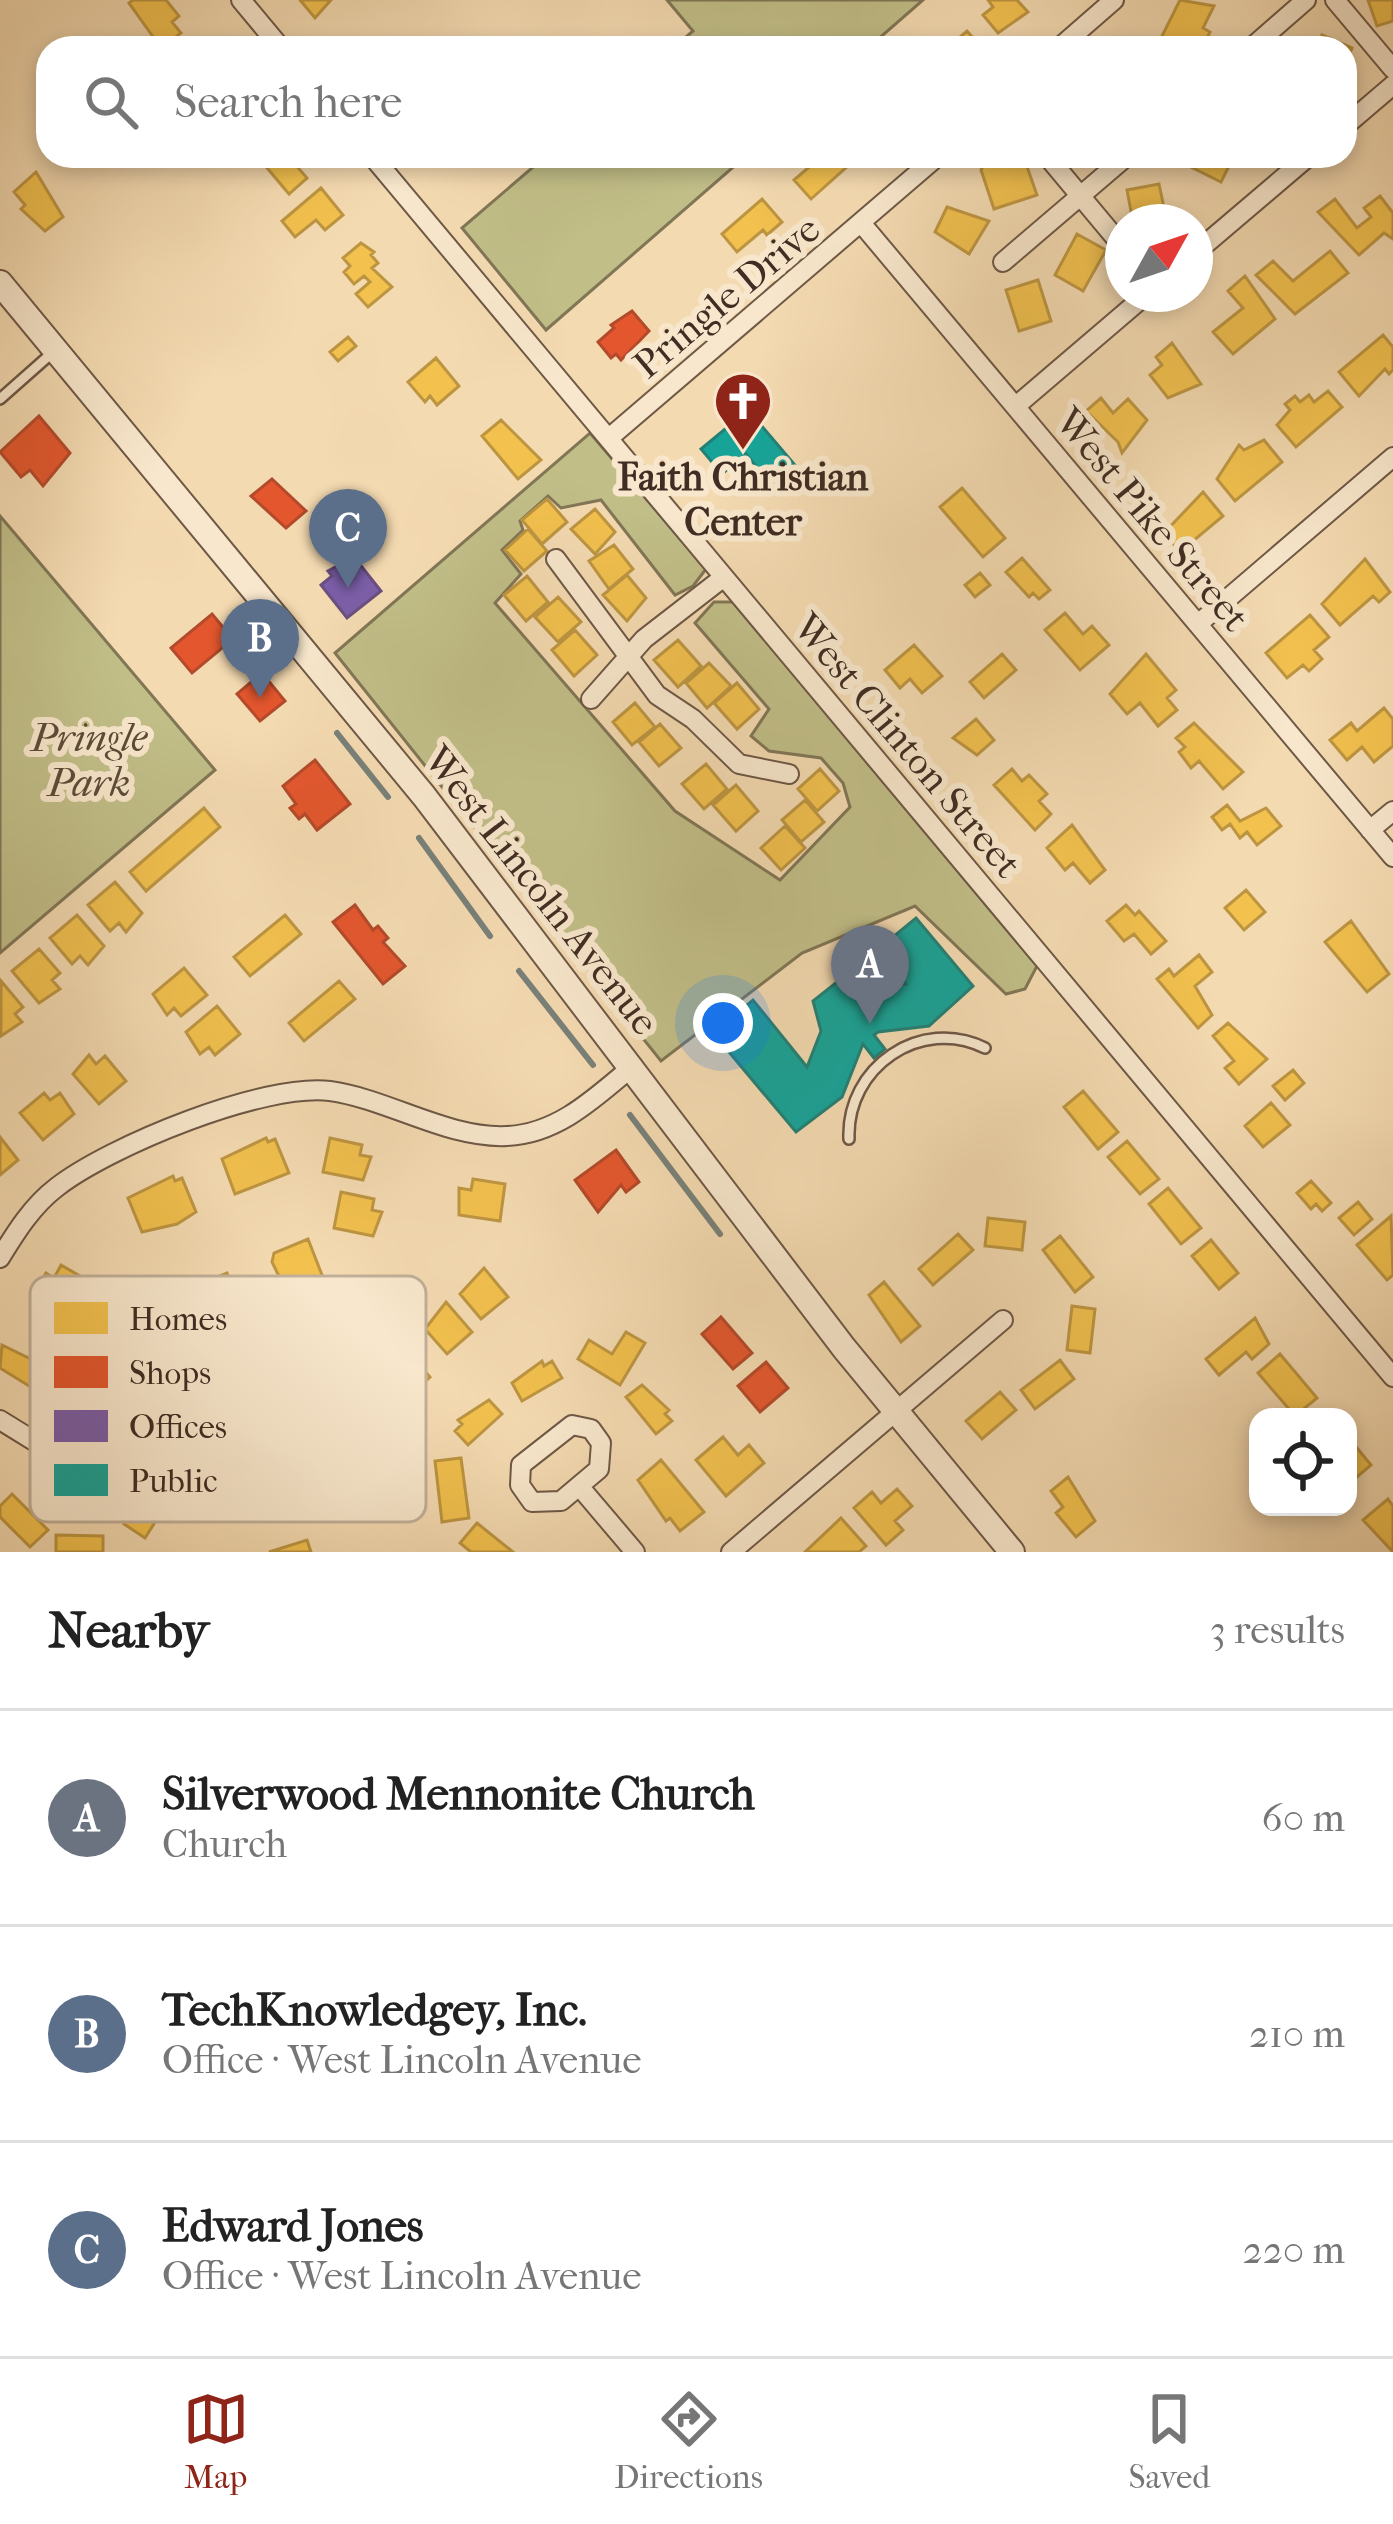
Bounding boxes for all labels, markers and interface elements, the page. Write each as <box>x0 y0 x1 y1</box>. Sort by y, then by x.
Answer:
search box <box>36 36 1357 168</box>
icon: search <box>78 69 144 135</box>
text: Search here <box>174 76 402 129</box>
north arrow <box>1105 204 1213 312</box>
street label: Pringle Drive <box>624 206 829 388</box>
church icon: Faith Christian Center <box>712 370 774 452</box>
street label: West Pike Street <box>1045 398 1259 641</box>
place label: Faith Christian Center <box>618 454 869 545</box>
pin: C <box>309 489 387 588</box>
pin: B <box>221 599 299 698</box>
street label: West Clinton Street <box>783 604 1031 887</box>
park label: Pringle Park <box>29 715 148 806</box>
street label: West Lincoln Avenue <box>414 736 668 1044</box>
pin: A <box>831 925 909 1024</box>
your location <box>693 993 753 1053</box>
legend <box>30 1276 426 1522</box>
text: Homes <box>129 1300 227 1339</box>
text: Shops <box>129 1354 211 1393</box>
text: Offices <box>129 1408 227 1447</box>
map controls <box>1249 1408 1357 1516</box>
button: locate <box>1249 1408 1357 1516</box>
text: Public <box>129 1462 218 1501</box>
text: Nearby <box>48 1600 209 1660</box>
text: 3 results <box>1210 1607 1345 1653</box>
text: Silverwood Mennonite Church <box>162 1768 755 1821</box>
text: A <box>74 1795 100 1841</box>
text: 60 m <box>1262 1795 1345 1841</box>
text: Church <box>162 1821 287 1867</box>
text: TechKnowledgey, Inc. <box>162 1984 587 2037</box>
text: B <box>74 2011 100 2057</box>
text: 210 m <box>1249 2011 1345 2057</box>
text: Office · West Lincoln Avenue <box>162 2037 641 2083</box>
text: Edward Jones <box>162 2200 423 2253</box>
text: C <box>74 2227 100 2273</box>
text: 220 m <box>1243 2227 1345 2273</box>
text: Office · West Lincoln Avenue <box>162 2253 641 2299</box>
tab: Map <box>183 2386 249 2497</box>
tab: Directions <box>614 2386 763 2497</box>
tab: Saved <box>1128 2386 1210 2497</box>

